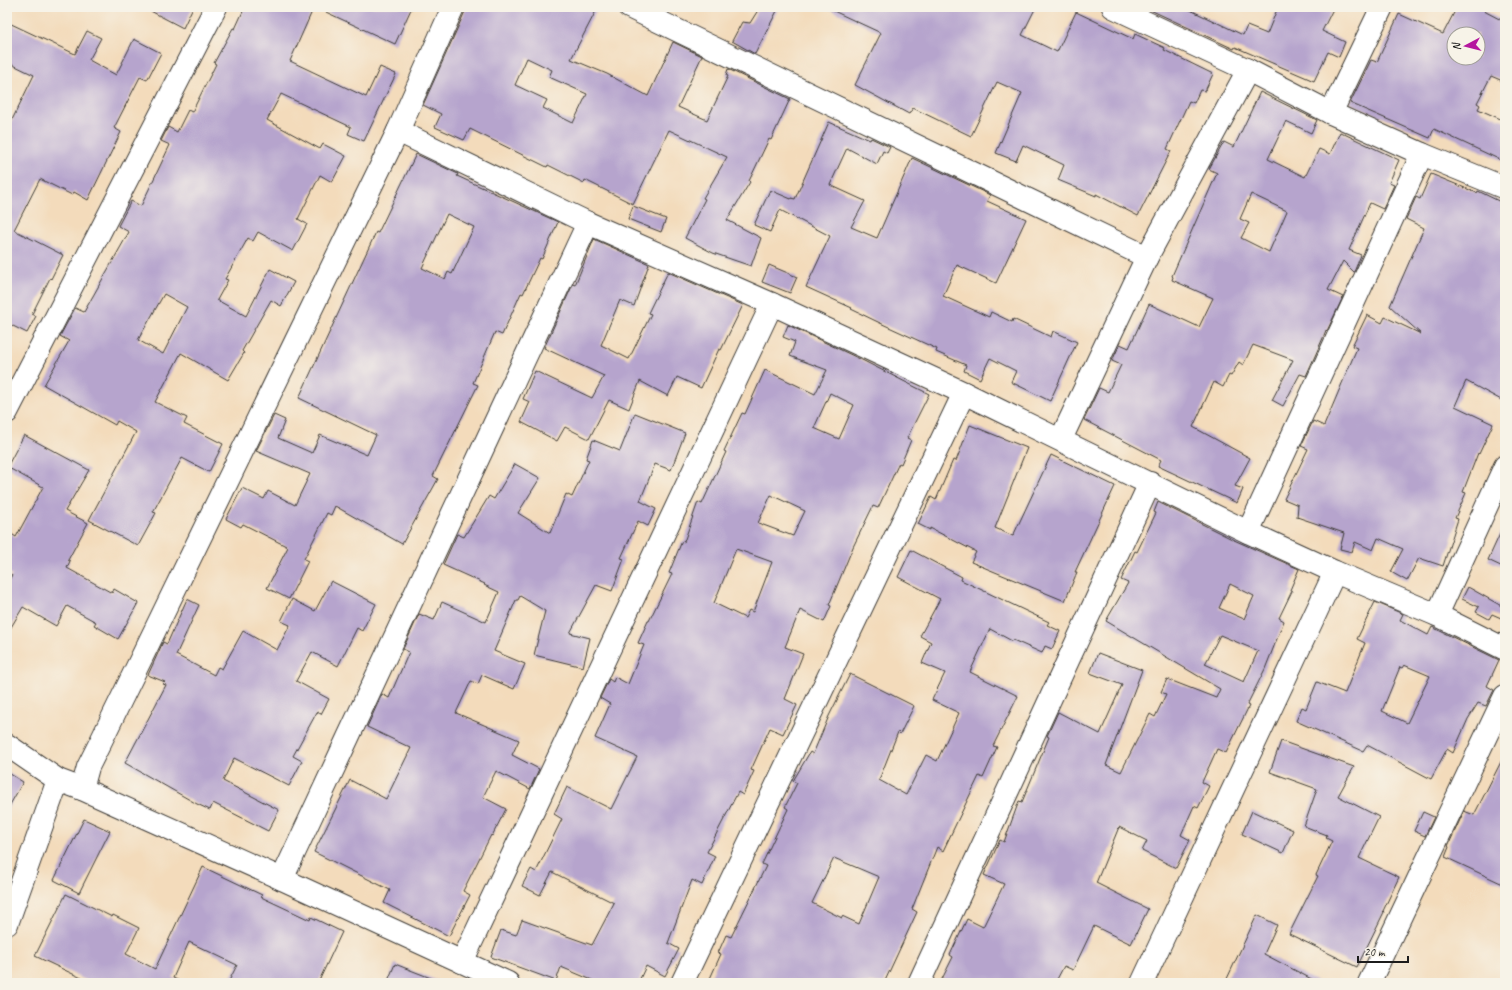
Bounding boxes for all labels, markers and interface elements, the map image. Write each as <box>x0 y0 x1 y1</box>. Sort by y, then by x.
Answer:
north arrow <box>1446 26 1486 66</box>
text: N <box>1448 41 1463 51</box>
scale bar <box>1358 938 1408 964</box>
text: 20 m <box>1364 944 1386 960</box>

